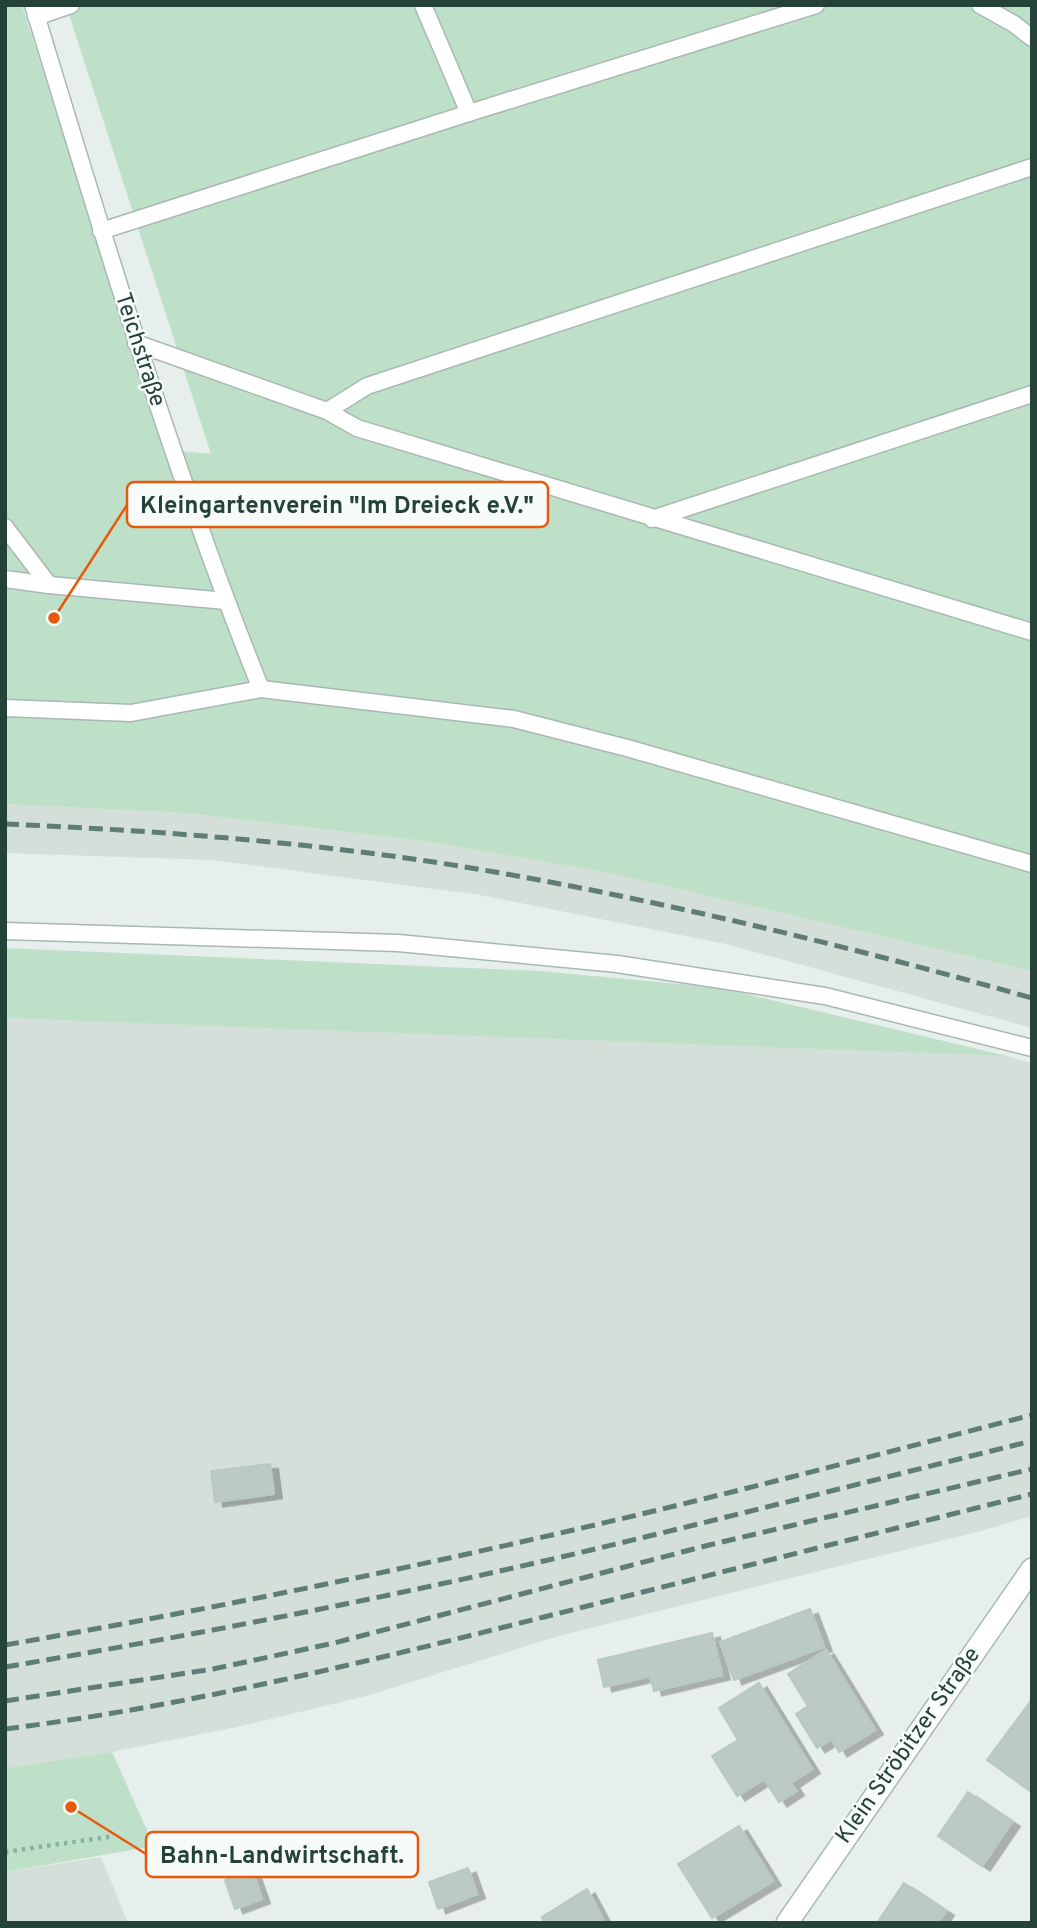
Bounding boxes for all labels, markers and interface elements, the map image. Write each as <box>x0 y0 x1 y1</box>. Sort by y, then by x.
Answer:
street label: Teichstraße <box>107 289 171 411</box>
callout: Kleingartenverein "Im Dreieck e.V." <box>127 482 548 527</box>
text: Kleingartenverein "Im Dreieck e.V." <box>140 492 534 522</box>
street label: Klein Ströbitzer Straße <box>830 1642 988 1850</box>
callout: Bahn-Landwirtschaft. <box>146 1832 418 1877</box>
text: Bahn-Landwirtschaft. <box>160 1842 404 1872</box>

